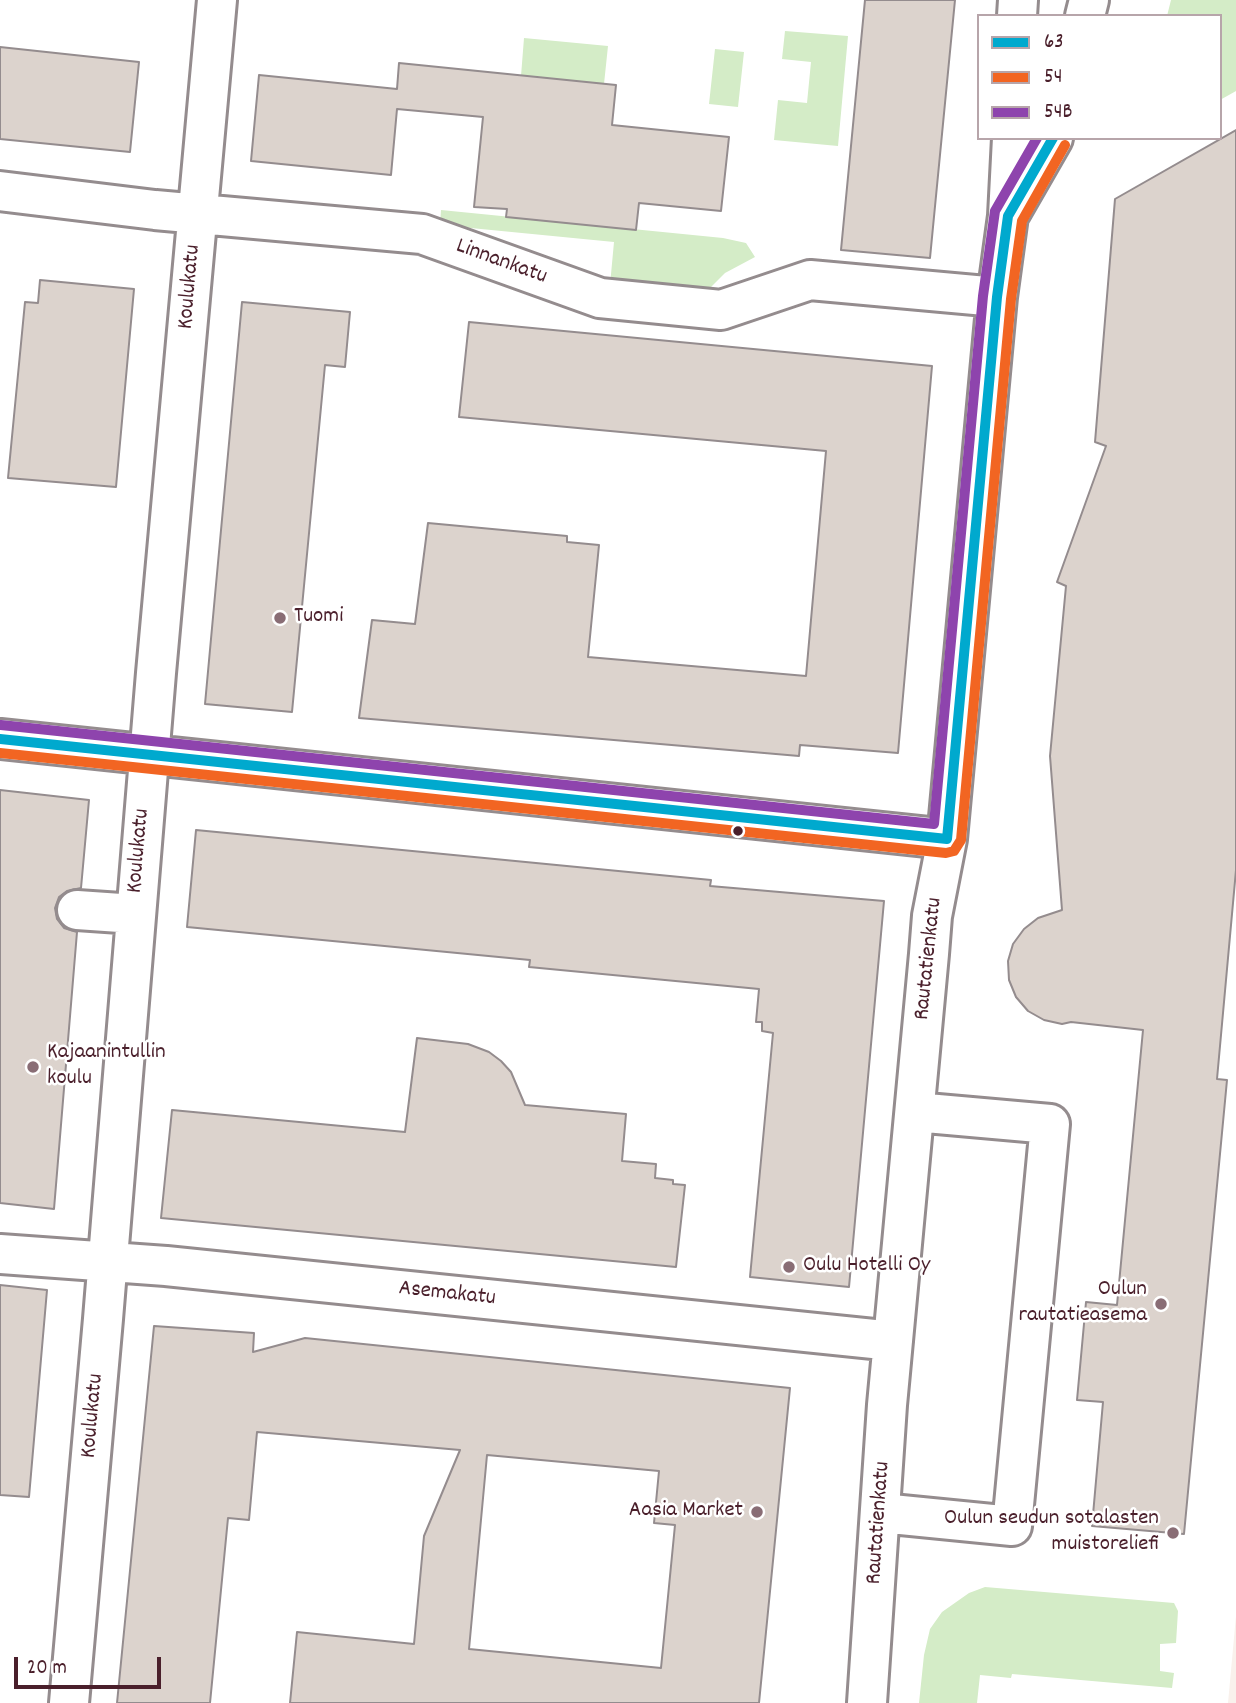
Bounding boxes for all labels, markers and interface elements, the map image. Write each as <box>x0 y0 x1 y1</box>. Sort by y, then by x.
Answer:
legend <box>977 14 1222 140</box>
text: 63 <box>1044 28 1064 58</box>
text: 54 <box>1044 63 1062 93</box>
text: 54B <box>1044 98 1072 128</box>
street label: Linnankatu <box>452 234 550 292</box>
street label: Koulukatu <box>174 244 208 330</box>
place label: Tuomi <box>294 604 343 632</box>
marker: Tuomi <box>272 610 288 626</box>
street label: Koulukatu <box>123 808 157 894</box>
unlabelled marker <box>731 824 745 838</box>
street label: Rautatienkatu <box>910 896 950 1022</box>
place label: Kajaanintullin koulu <box>47 1040 166 1094</box>
marker: Kajaanintullin koulu <box>25 1059 41 1075</box>
place label: Oulu Hotelli Oy <box>803 1253 930 1281</box>
marker: Oulu Hotelli Oy <box>781 1259 797 1275</box>
street label: Asemakatu <box>397 1276 497 1314</box>
place label: Oulun rautatieasema <box>1018 1277 1147 1331</box>
marker: Oulun rautatieasema <box>1153 1296 1169 1312</box>
street label: Koulukatu <box>77 1373 111 1459</box>
street label: Rautatienkatu <box>862 1461 898 1585</box>
place label: Aasia Market <box>629 1498 743 1526</box>
marker: Aasia Market <box>749 1504 765 1520</box>
place label: Oulun seudun sotalasten muistoreliefi <box>944 1506 1159 1560</box>
marker: Oulun seudun sotalasten muistoreliefi <box>1165 1525 1181 1541</box>
scale bar <box>18 1644 164 1688</box>
text: 20 m <box>27 1654 67 1684</box>

